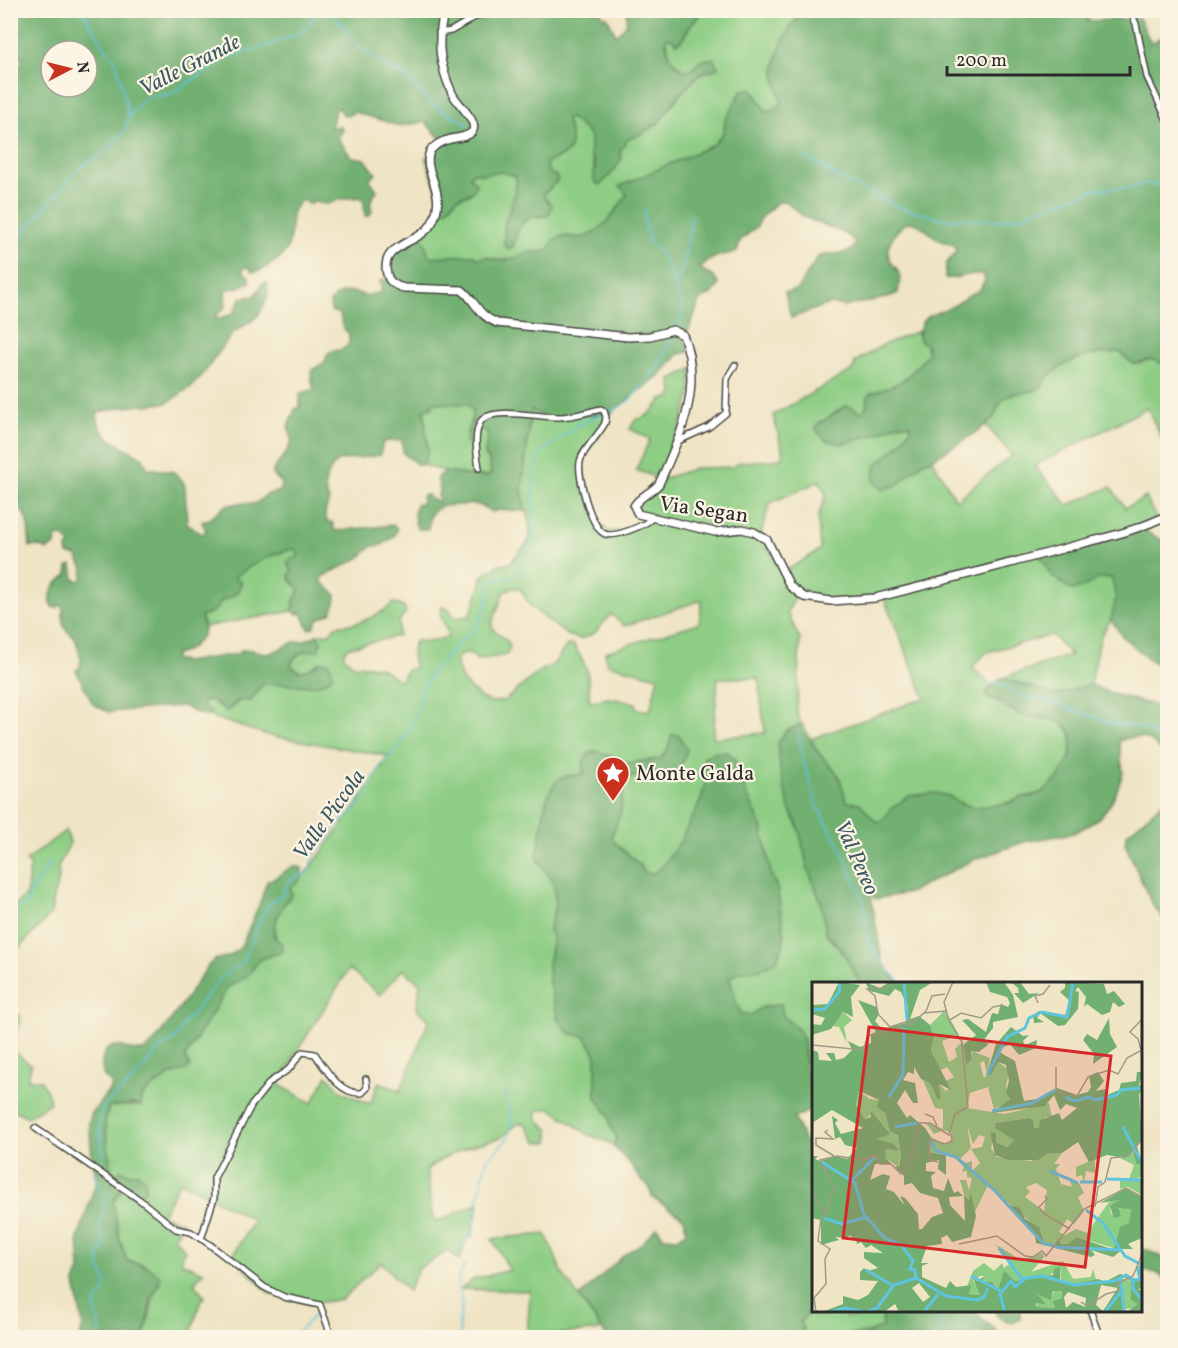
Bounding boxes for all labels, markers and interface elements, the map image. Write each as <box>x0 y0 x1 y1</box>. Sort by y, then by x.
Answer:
water label: Valle Grande <box>134 28 246 105</box>
north arrow <box>39 39 99 99</box>
scale bar <box>947 39 1130 77</box>
text: 200 m <box>956 49 1007 74</box>
text: N <box>70 60 94 75</box>
street label: Via Segan <box>657 490 750 531</box>
place icon: Monte Galda <box>595 755 631 802</box>
place label: Monte Galda <box>636 760 755 789</box>
water label: Valle Piccola <box>286 763 374 867</box>
water label: Val Pereo <box>826 816 886 900</box>
inset map <box>812 982 1142 1312</box>

